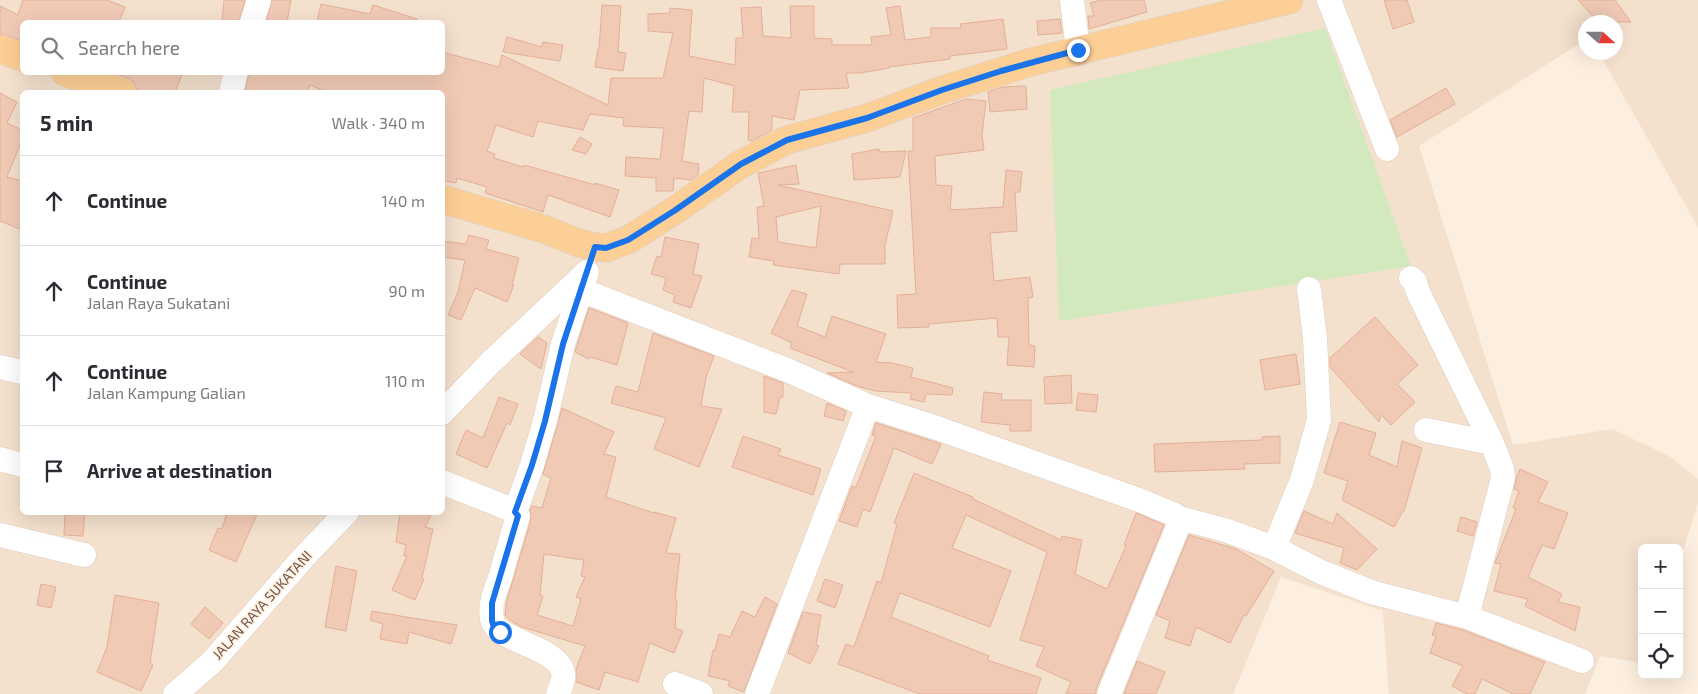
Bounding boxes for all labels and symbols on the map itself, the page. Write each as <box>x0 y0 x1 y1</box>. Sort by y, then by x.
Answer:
north arrow <box>1578 15 1623 60</box>
route end <box>1067 39 1090 62</box>
street label: JALAN RAYA SUKATANI <box>208 547 315 663</box>
route start <box>489 621 512 644</box>

